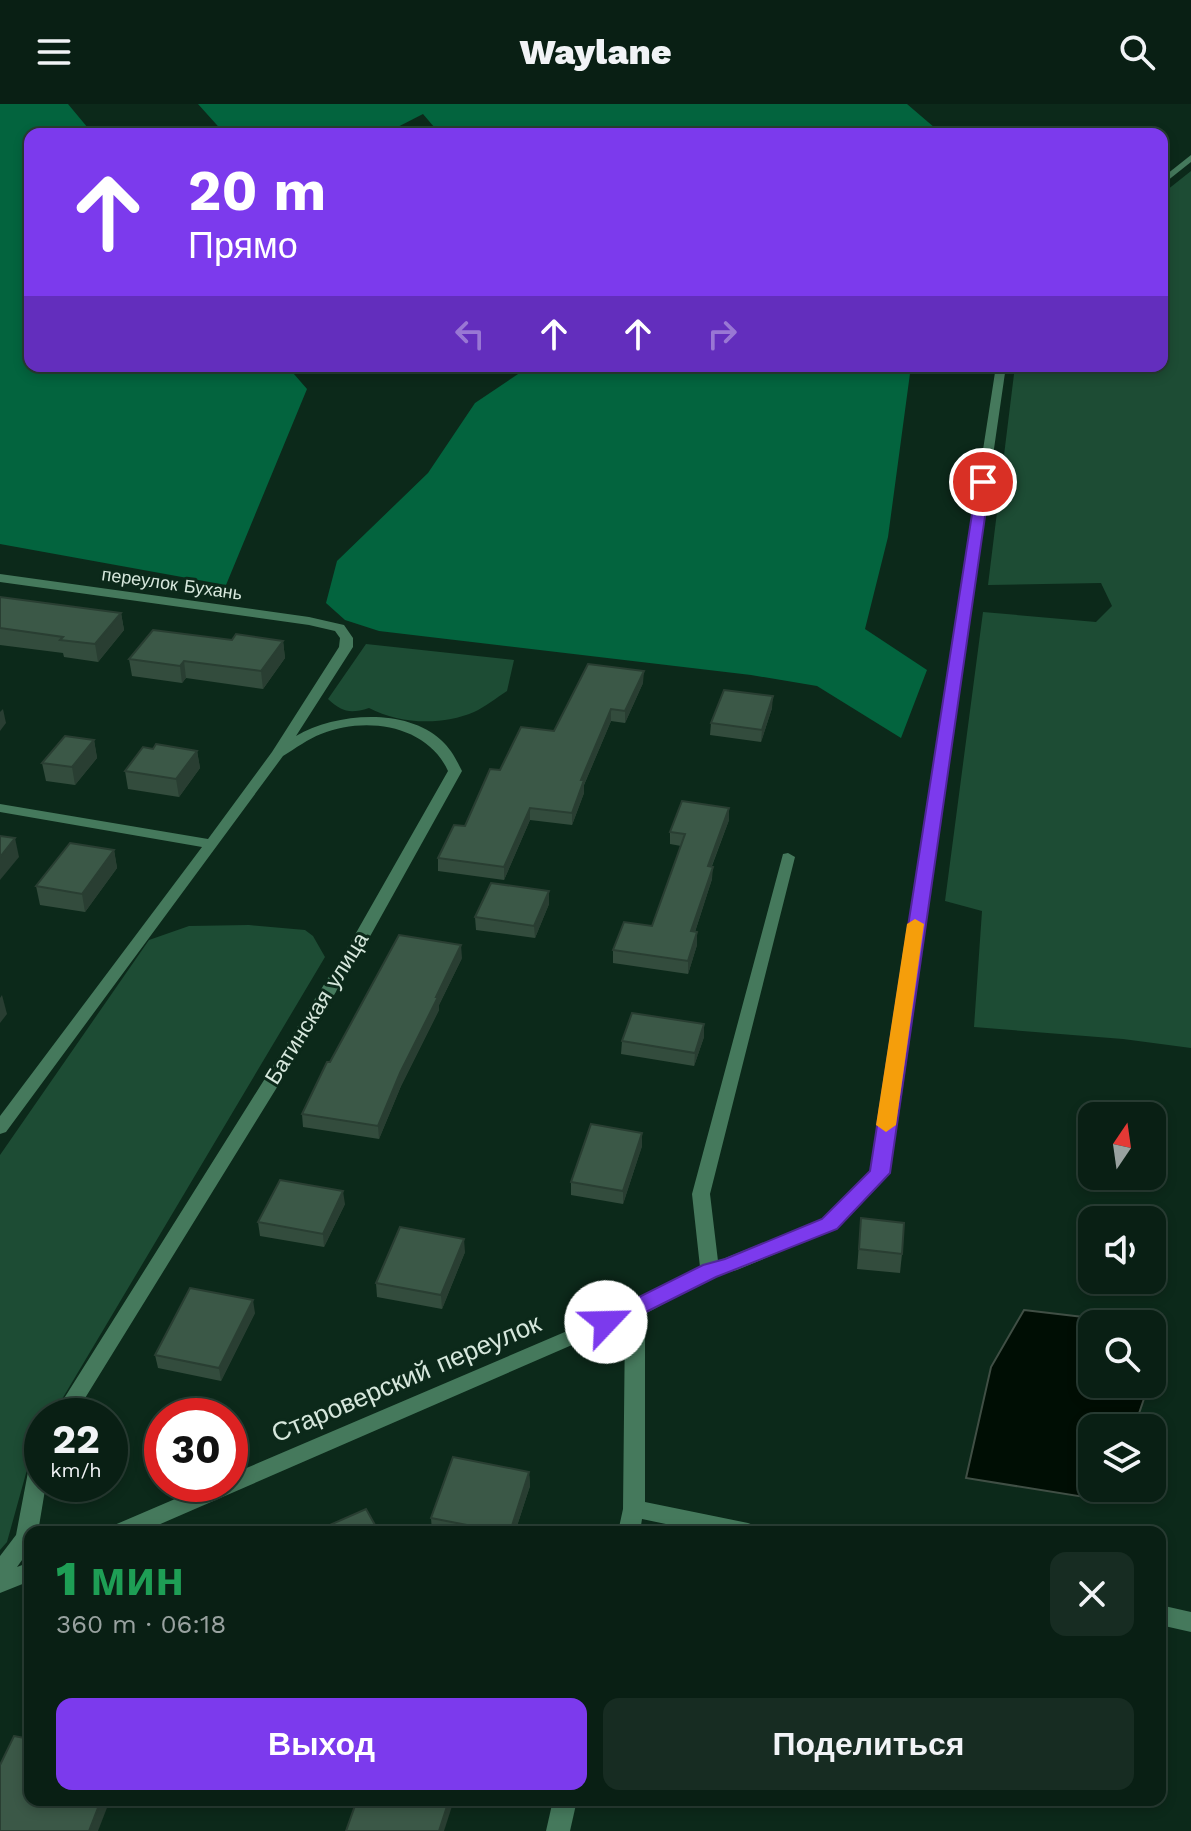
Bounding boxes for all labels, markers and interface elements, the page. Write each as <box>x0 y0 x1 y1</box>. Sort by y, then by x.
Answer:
icon: menu <box>32 30 76 74</box>
icon: search <box>1115 30 1159 74</box>
text: Waylane <box>519 31 672 73</box>
text: 20 m <box>188 158 326 224</box>
icon: ahead <box>56 160 160 264</box>
text: Прямо <box>188 225 298 267</box>
icon: left <box>448 312 492 356</box>
icon: ahead <box>532 312 576 356</box>
icon: ahead <box>616 312 660 356</box>
icon: right <box>700 312 744 356</box>
pin <box>949 448 1017 516</box>
icon: arrive <box>961 460 1005 504</box>
street label: переулок Бухань <box>101 563 244 604</box>
street label: Батинская улица <box>260 927 374 1089</box>
north arrow <box>1078 1102 1166 1190</box>
map controls <box>1078 1102 1166 1502</box>
button: sound <box>1078 1206 1166 1294</box>
position arrow <box>564 1280 648 1364</box>
street label: Староверский переулок <box>267 1307 546 1448</box>
button: search <box>1078 1310 1166 1398</box>
speed limit sign: 30 <box>144 1398 248 1502</box>
button: layers <box>1078 1414 1166 1502</box>
text: 22 <box>52 1416 100 1463</box>
text: km/h <box>50 1458 102 1482</box>
text: 1 мин <box>56 1550 184 1607</box>
button: close <box>1050 1552 1134 1636</box>
text: 360 m · 06:18 <box>56 1609 226 1639</box>
button: Выход <box>56 1698 587 1790</box>
button: Поделиться <box>603 1698 1134 1790</box>

